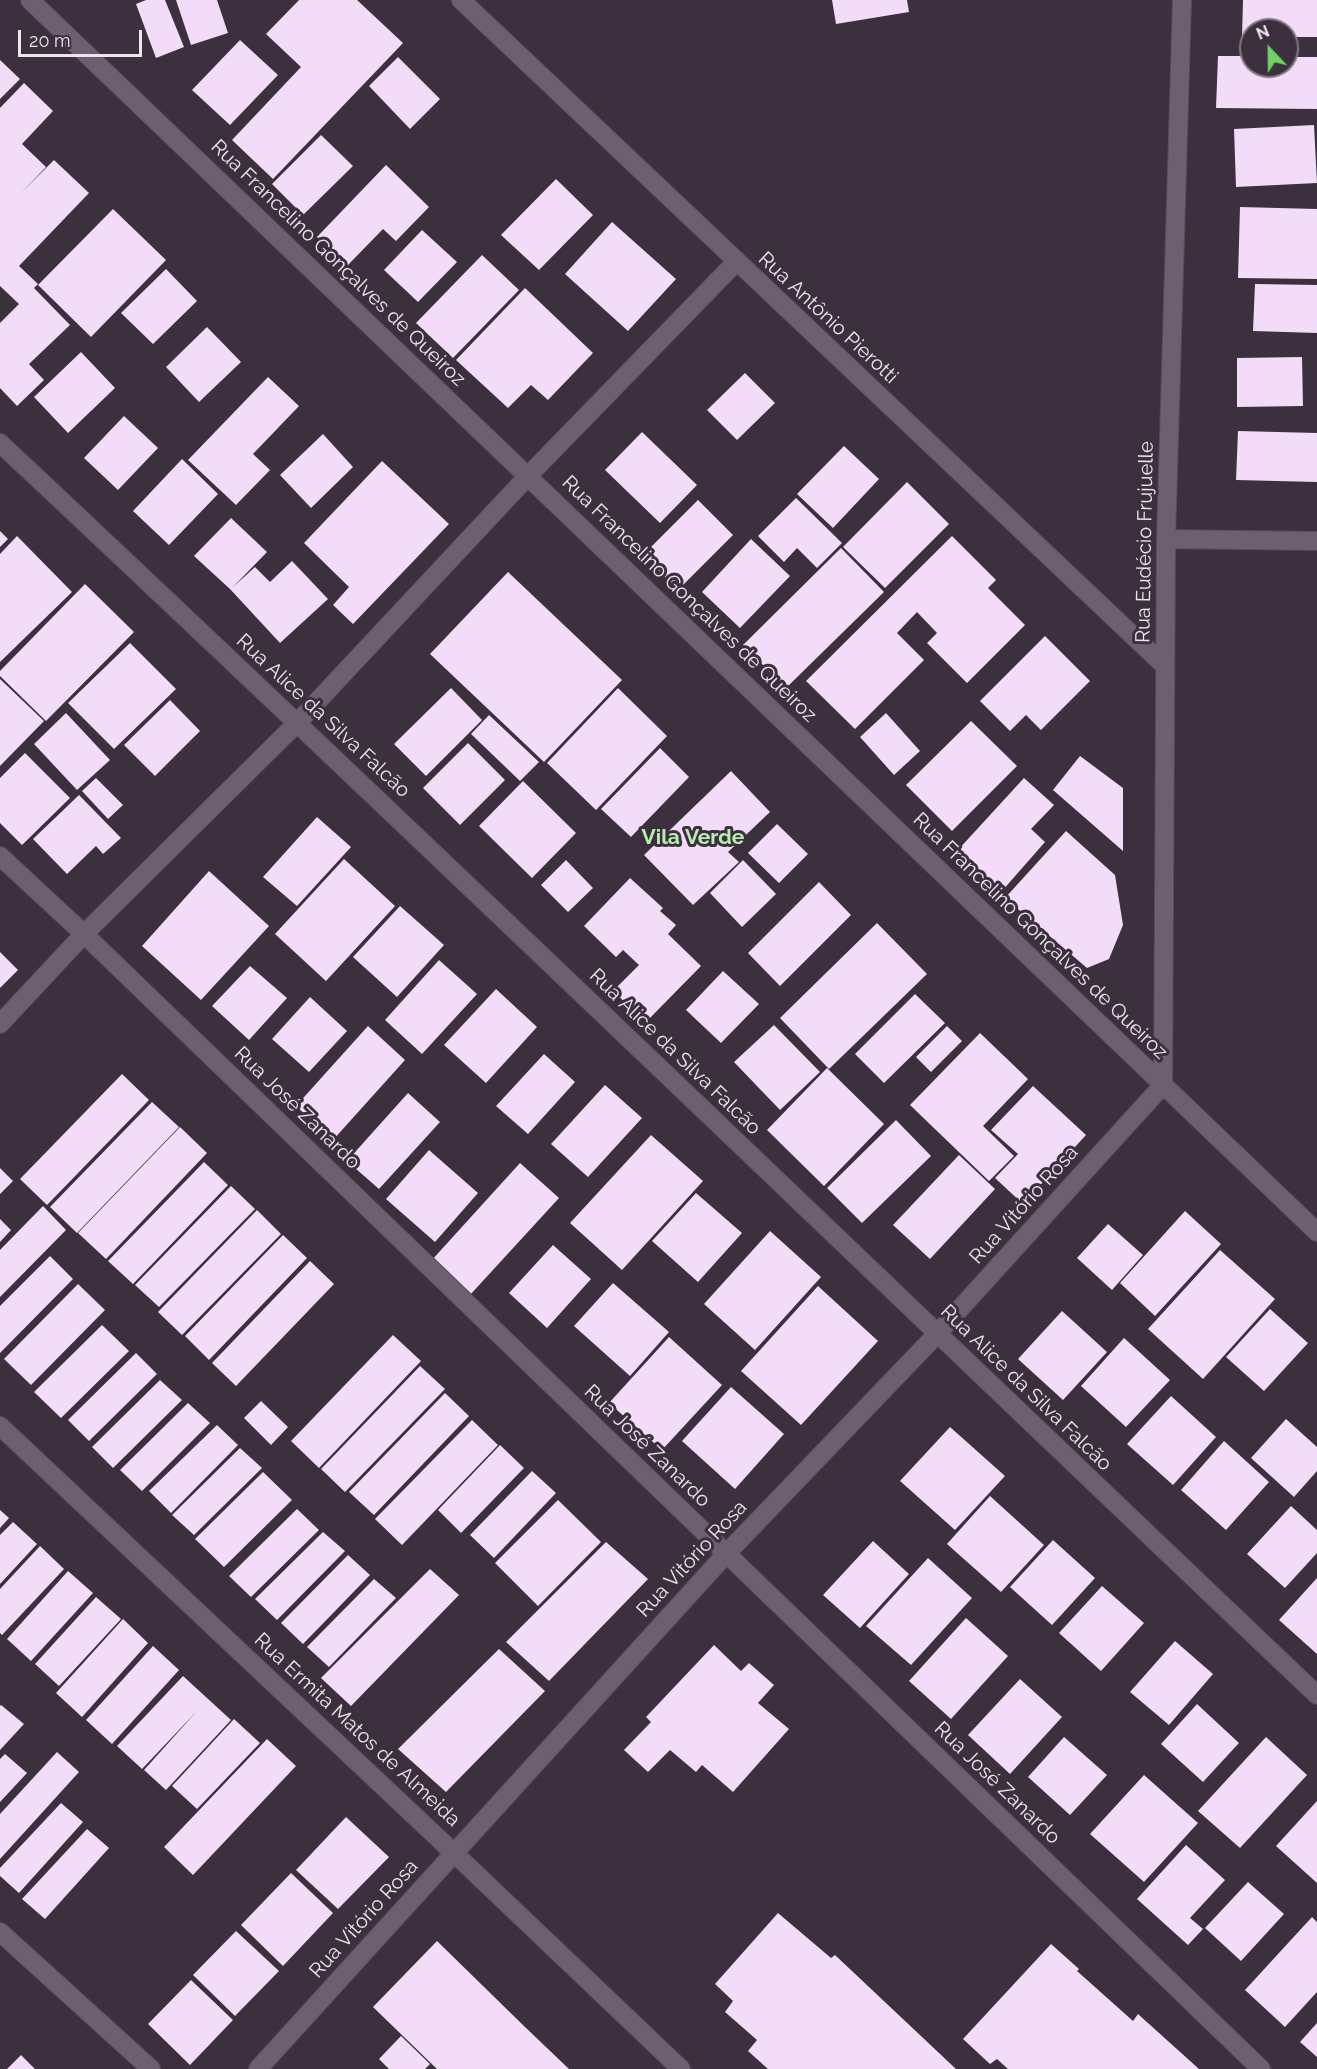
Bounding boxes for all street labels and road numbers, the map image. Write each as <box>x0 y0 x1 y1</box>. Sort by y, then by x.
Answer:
street label: Rua Francelino Gonçalves de Queiroz <box>206 135 470 391</box>
street label: Rua Antônio Pierotti <box>753 247 903 389</box>
street label: Rua Eudécio Frujuelle <box>1131 441 1159 643</box>
street label: Rua Francelino Gonçalves de Queiroz <box>557 471 821 727</box>
street label: Rua Alice da Silva Falcão <box>231 629 415 803</box>
street label: Rua Francelino Gonçalves de Queiroz <box>908 808 1172 1064</box>
street label: Rua Alice da Silva Falcão <box>584 964 766 1140</box>
street label: Rua José Zanardo <box>229 1042 365 1174</box>
street label: Rua Vitório Rosa <box>965 1141 1083 1269</box>
street label: Rua Alice da Silva Falcão <box>935 1300 1117 1476</box>
street label: Rua José Zanardo <box>579 1380 715 1512</box>
street label: Rua Vitório Rosa <box>632 1496 752 1622</box>
street label: Rua Ermita Matos de Almeida <box>249 1628 465 1832</box>
street label: Rua José Zanardo <box>929 1717 1065 1849</box>
street label: Rua Vitório Rosa <box>305 1855 423 1983</box>

